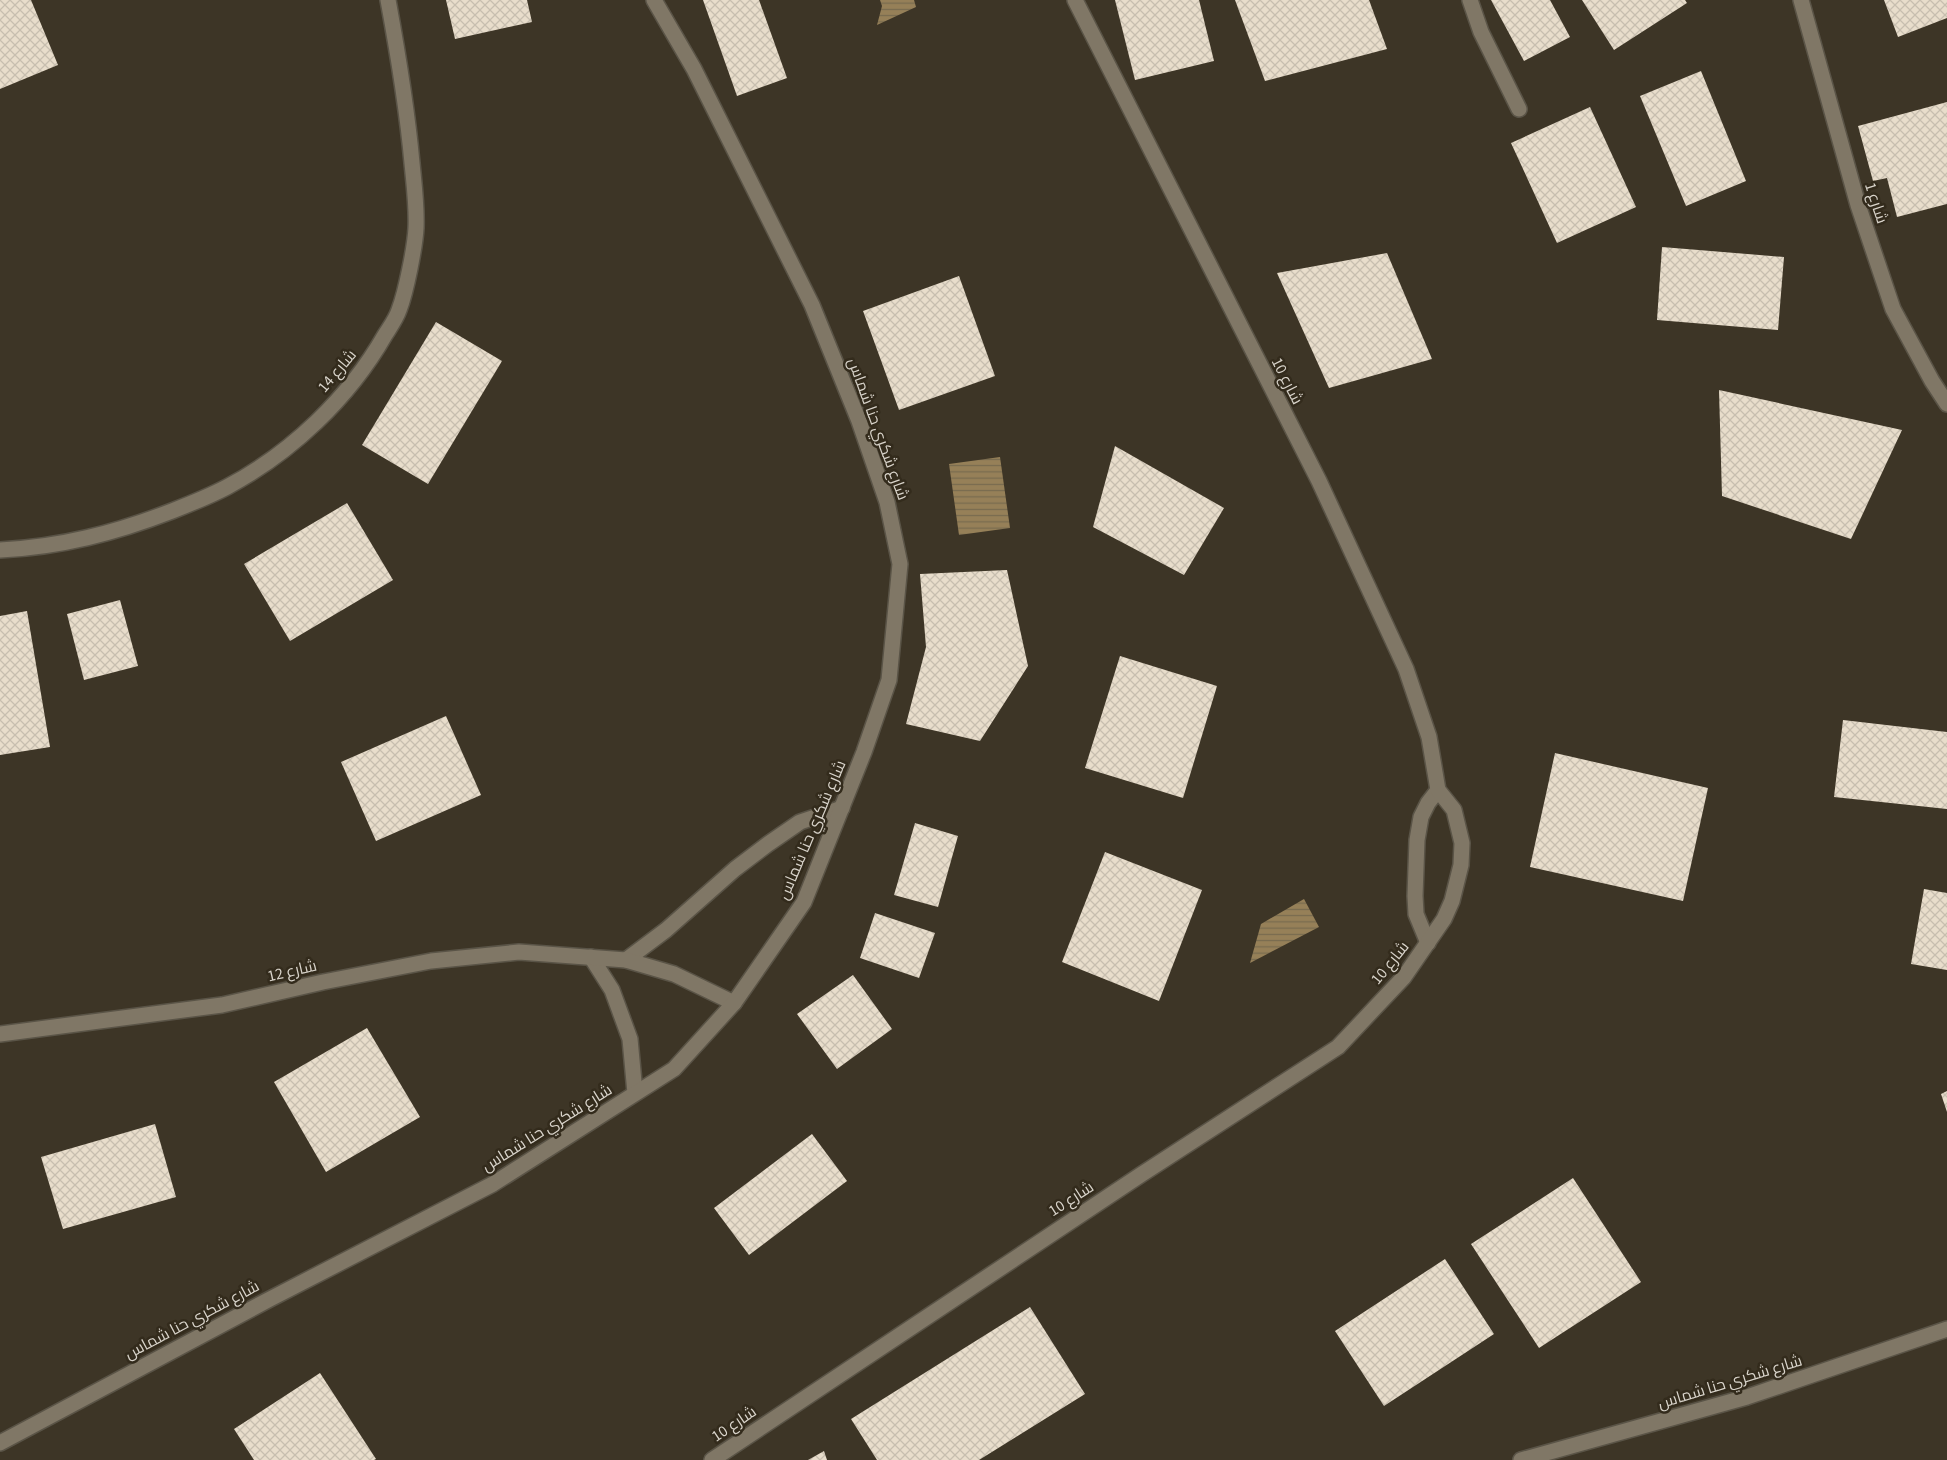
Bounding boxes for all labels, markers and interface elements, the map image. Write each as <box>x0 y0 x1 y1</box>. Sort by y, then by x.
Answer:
street label: شارع 1 <box>1859 180 1893 226</box>
street label: شارع 14 <box>312 345 362 397</box>
street label: شارع 10 <box>1266 354 1308 408</box>
street label: شارع شكري حنا شماس <box>840 355 914 504</box>
street label: شارع شكري حنا شماس <box>773 757 853 904</box>
street label: شارع 10 <box>1366 937 1414 989</box>
street label: شارع 12 <box>265 955 319 987</box>
street label: شارع شكري حنا شماس <box>478 1079 617 1179</box>
street label: شارع 10 <box>1044 1176 1098 1222</box>
street label: شارع شكري حنا شماس <box>121 1275 264 1367</box>
street label: شارع شكري حنا شماس <box>1655 1350 1805 1416</box>
street label: شارع 10 <box>707 1401 761 1447</box>

